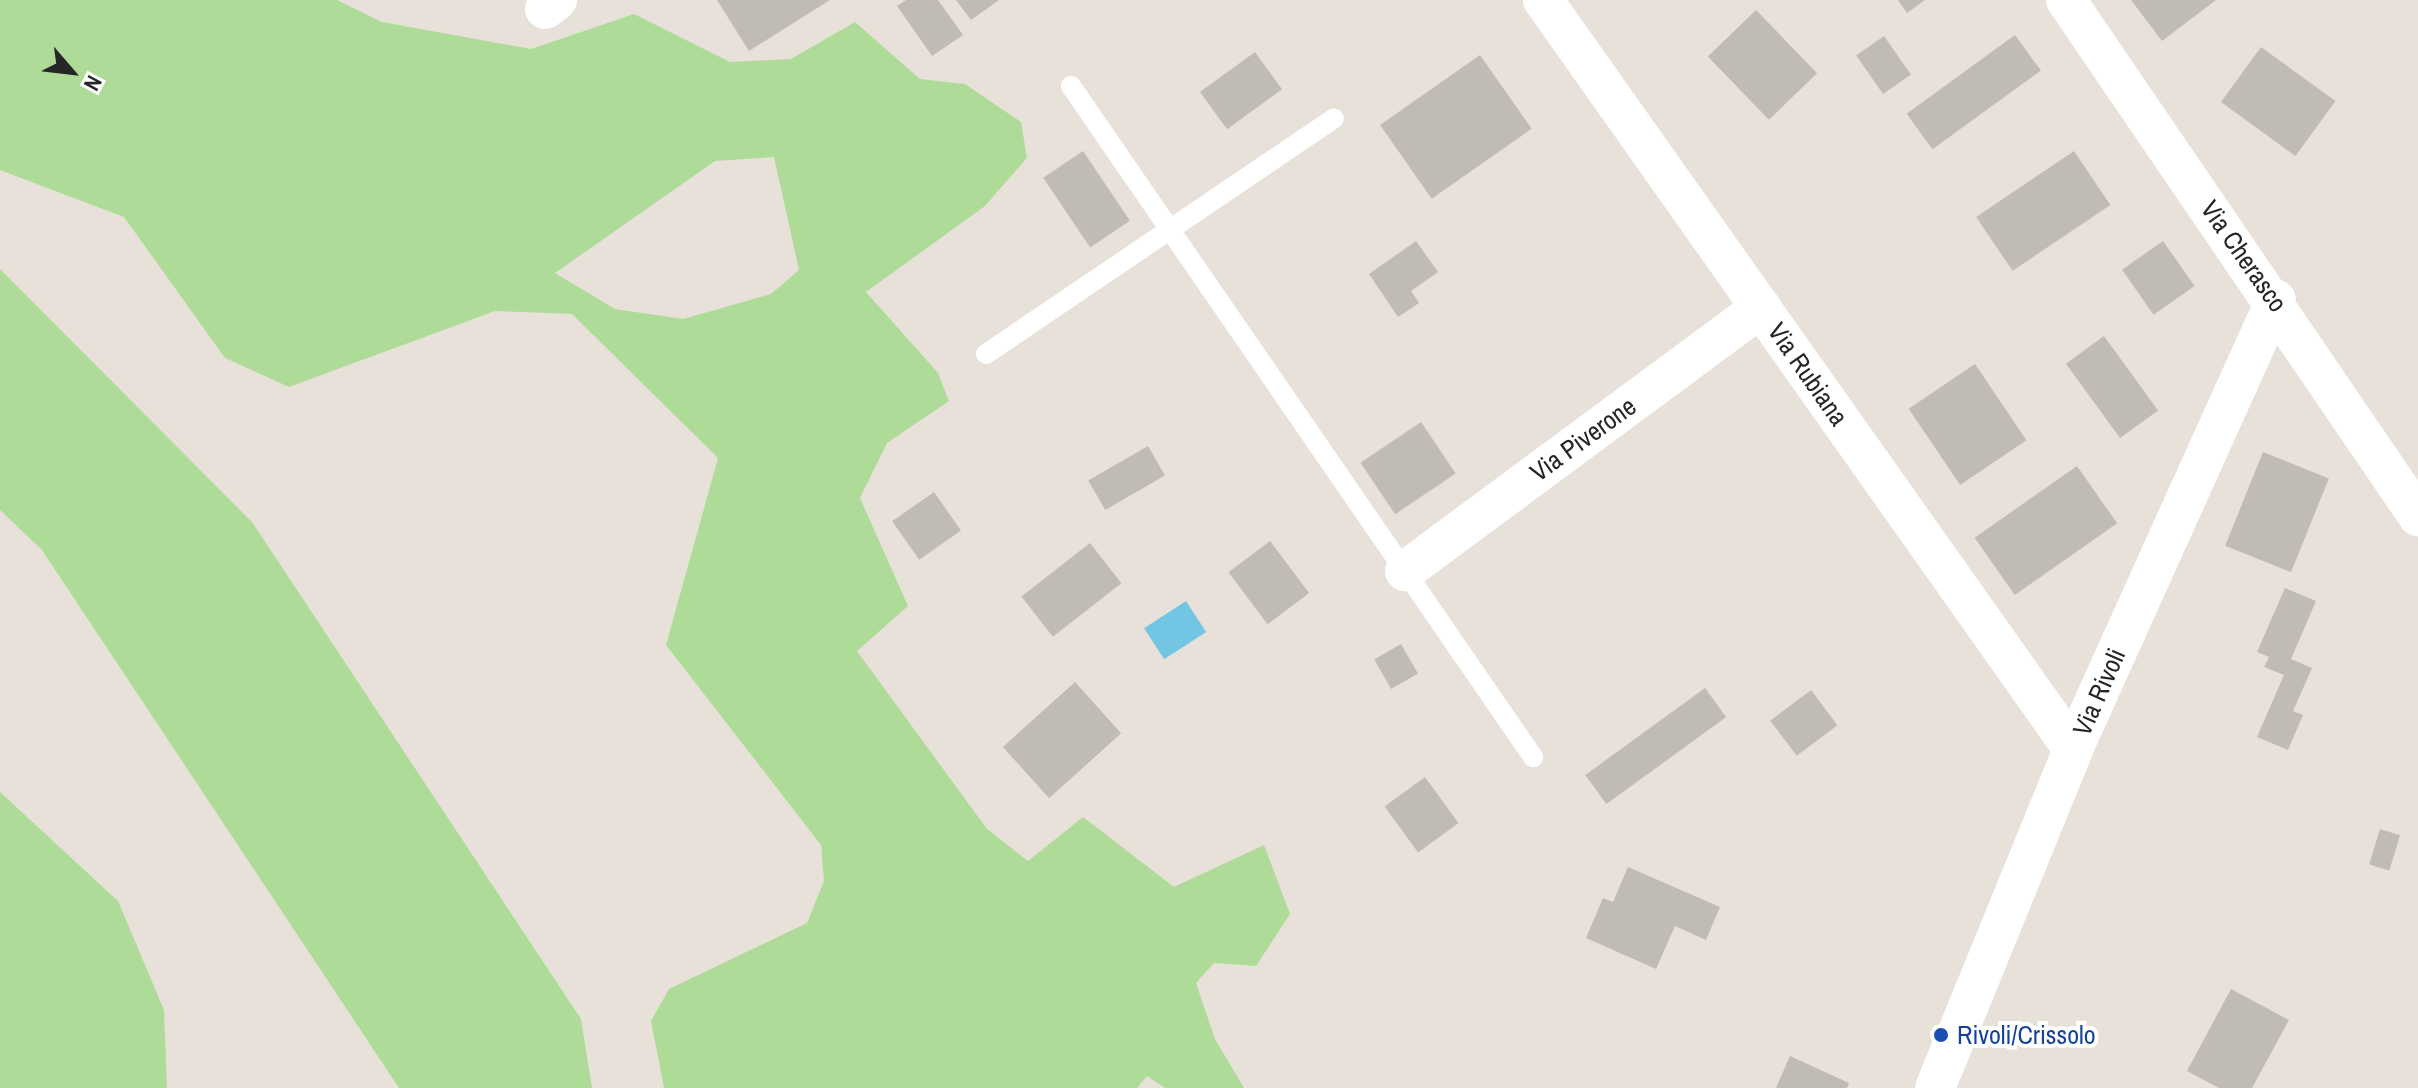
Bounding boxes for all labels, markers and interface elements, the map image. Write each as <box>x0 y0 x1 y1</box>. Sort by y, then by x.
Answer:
north arrow <box>32 32 112 112</box>
text: N <box>77 70 109 96</box>
street label: Via Cherasco <box>2194 194 2294 318</box>
street label: Via Rubiana <box>1761 317 1855 431</box>
street label: Via Piverone <box>1524 390 1642 488</box>
street label: Via Rivoli <box>2066 644 2132 740</box>
place label: Rivoli/Crissolo <box>1957 1019 2096 1051</box>
marker: Rivoli/Crissolo <box>1932 1026 1950 1044</box>

